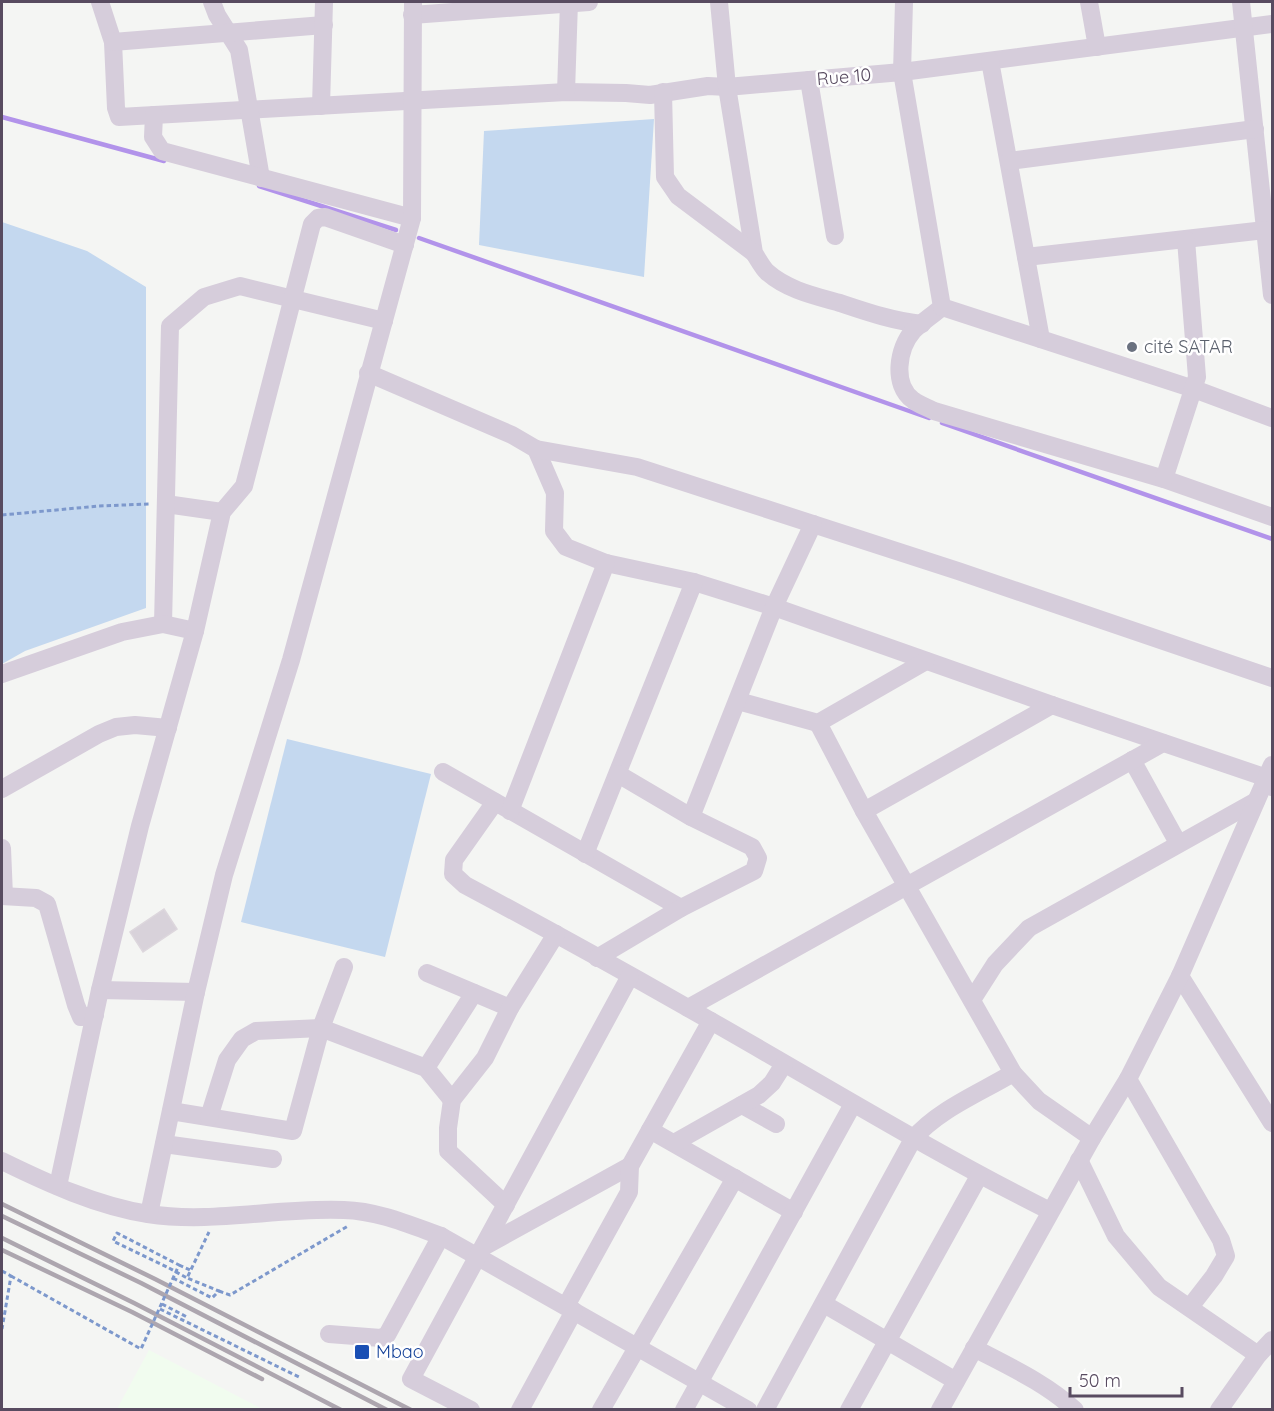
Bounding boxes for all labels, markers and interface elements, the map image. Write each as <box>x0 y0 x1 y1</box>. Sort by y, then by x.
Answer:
street label: Rue 10 <box>816 63 872 90</box>
place label: cité SATAR <box>1144 335 1233 358</box>
marker: cité SATAR <box>1125 340 1139 354</box>
place label: Mbao <box>376 1340 424 1363</box>
marker: Mbao <box>353 1343 371 1361</box>
scale bar <box>1070 1360 1182 1398</box>
text: 50 m <box>1079 1369 1121 1392</box>

